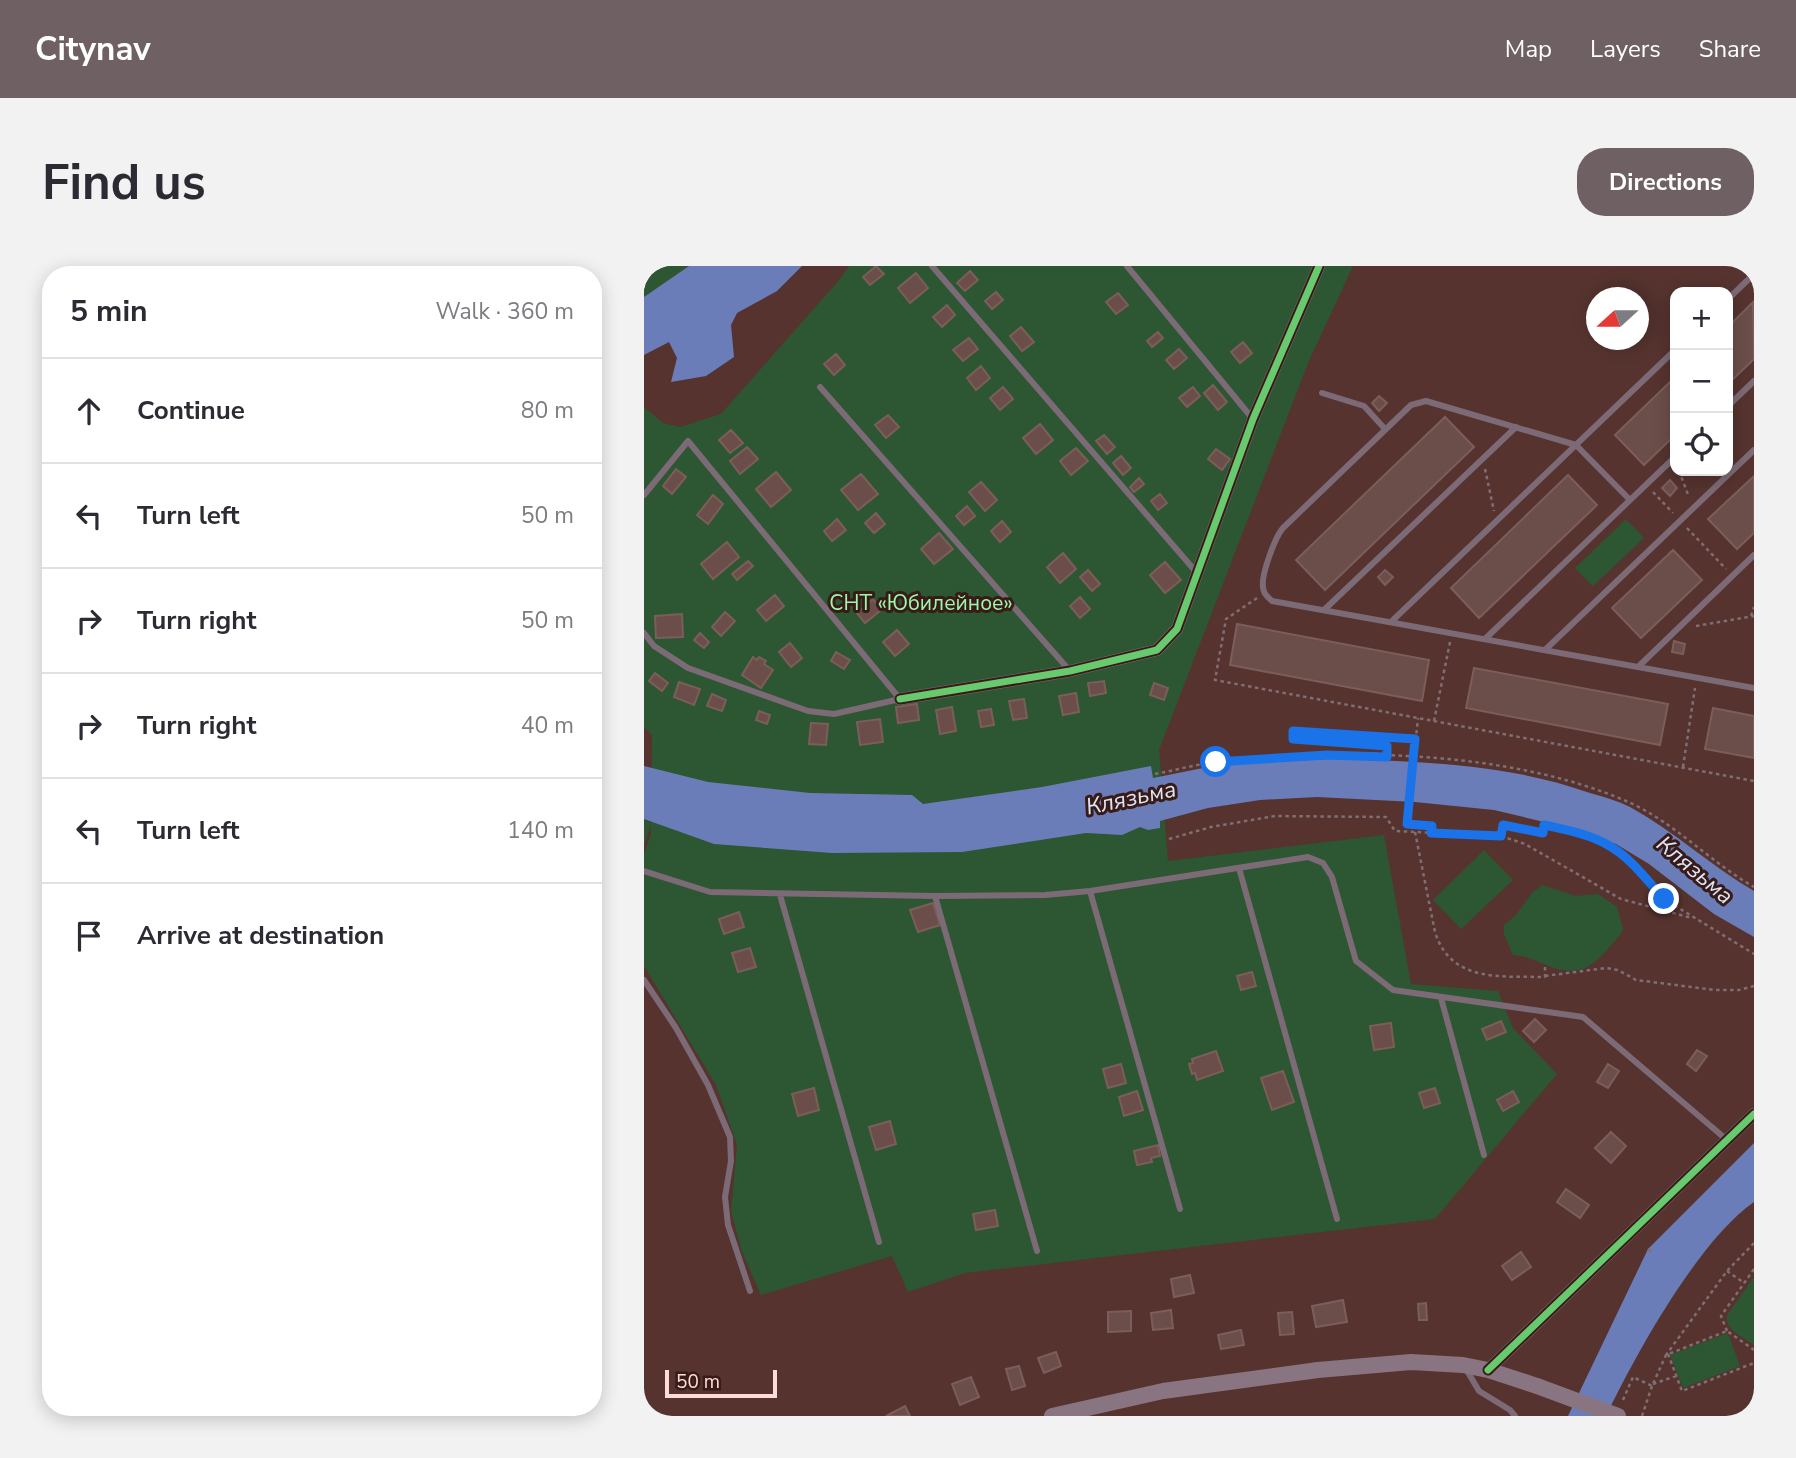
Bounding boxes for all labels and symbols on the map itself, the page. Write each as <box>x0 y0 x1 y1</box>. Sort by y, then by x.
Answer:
north arrow <box>1586 287 1649 350</box>
park label: СНТ «Юбилейное» <box>829 589 1013 617</box>
route start <box>1200 746 1231 777</box>
water label: Клязьма <box>1083 773 1179 823</box>
water label: Клязьма <box>1650 829 1740 911</box>
route end <box>1648 883 1679 914</box>
scale bar <box>665 1367 777 1399</box>

